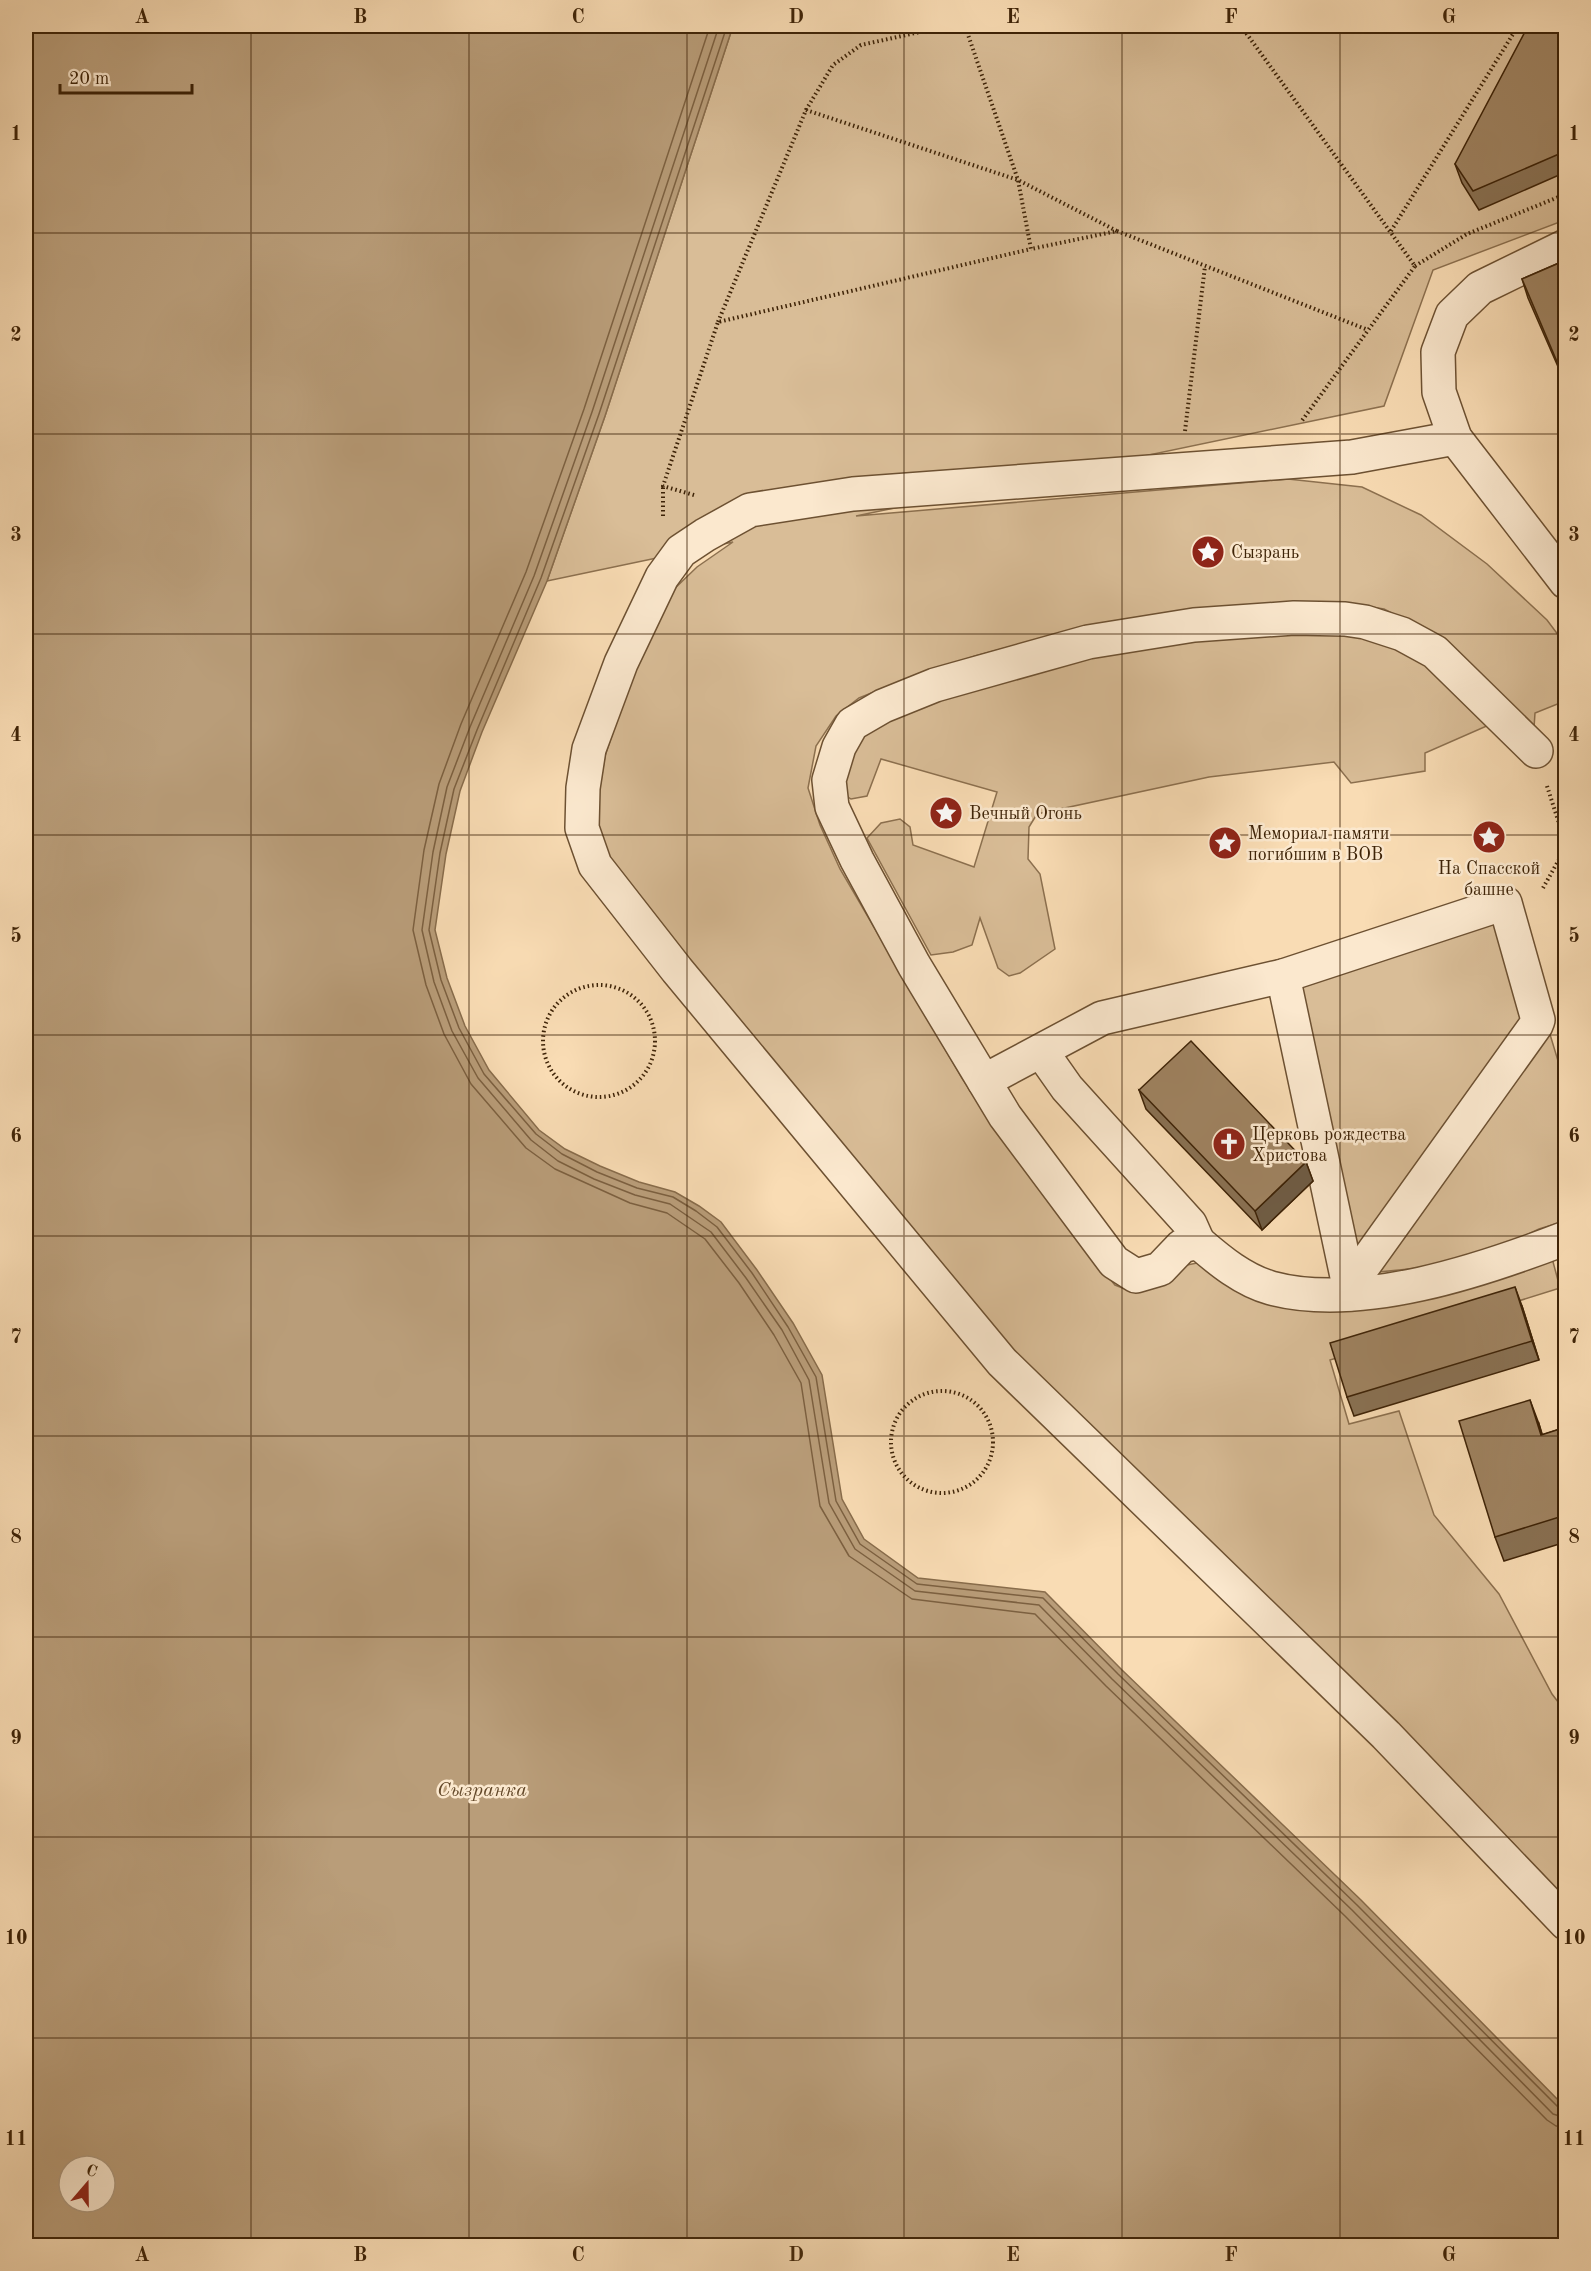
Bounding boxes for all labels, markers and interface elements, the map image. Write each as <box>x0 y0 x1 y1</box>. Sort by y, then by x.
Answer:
text: A <box>134 8 150 28</box>
text: B <box>353 8 367 28</box>
text: C <box>571 8 585 28</box>
text: D <box>788 8 804 28</box>
text: E <box>1006 8 1020 28</box>
text: F <box>1224 8 1238 28</box>
text: G <box>1442 8 1456 28</box>
scale bar <box>60 57 192 95</box>
text: 20 m <box>69 70 109 88</box>
text: 1 <box>10 125 22 145</box>
text: 1 <box>1568 125 1580 145</box>
text: 2 <box>10 326 22 346</box>
text: 2 <box>1568 326 1580 346</box>
text: 3 <box>10 526 22 546</box>
text: 3 <box>1568 526 1580 546</box>
place icon: Сызрань <box>1190 534 1226 570</box>
place label: Сызрань <box>1231 544 1299 562</box>
text: 4 <box>10 726 22 746</box>
text: 4 <box>1568 726 1580 746</box>
place icon: Вечный Огонь <box>928 795 964 831</box>
place label: Вечный Огонь <box>969 805 1082 823</box>
place icon: На Спасской башне <box>1471 819 1507 855</box>
place icon: Мемориал памяти погибшим в ВОВ <box>1207 825 1243 861</box>
place label: Мемориал памяти погибшим в ВОВ <box>1248 825 1389 864</box>
place label: На Спасской башне <box>1438 860 1540 899</box>
text: 5 <box>10 926 22 947</box>
text: 5 <box>1568 926 1580 947</box>
church icon: Церковь рождества Христова <box>1211 1126 1247 1162</box>
place label: Церковь рождества Христова <box>1252 1126 1406 1165</box>
text: 6 <box>10 1127 22 1147</box>
text: 6 <box>1568 1127 1580 1147</box>
text: 7 <box>10 1328 22 1348</box>
text: 7 <box>1568 1328 1580 1348</box>
text: 8 <box>10 1528 22 1548</box>
text: 8 <box>1568 1528 1580 1548</box>
text: 9 <box>10 1729 22 1749</box>
text: 9 <box>1568 1729 1580 1749</box>
water label: Сызранка <box>437 1781 527 1801</box>
text: 10 <box>4 1929 28 1949</box>
text: 10 <box>1562 1929 1586 1949</box>
text: 11 <box>4 2130 28 2150</box>
text: 11 <box>1562 2130 1586 2150</box>
north arrow <box>57 2154 117 2214</box>
text: С <box>84 2162 99 2181</box>
text: A <box>134 2246 150 2266</box>
text: B <box>353 2246 367 2266</box>
text: C <box>571 2246 585 2266</box>
text: D <box>788 2246 804 2266</box>
text: E <box>1006 2246 1020 2266</box>
text: F <box>1224 2246 1238 2266</box>
text: G <box>1442 2246 1456 2266</box>

